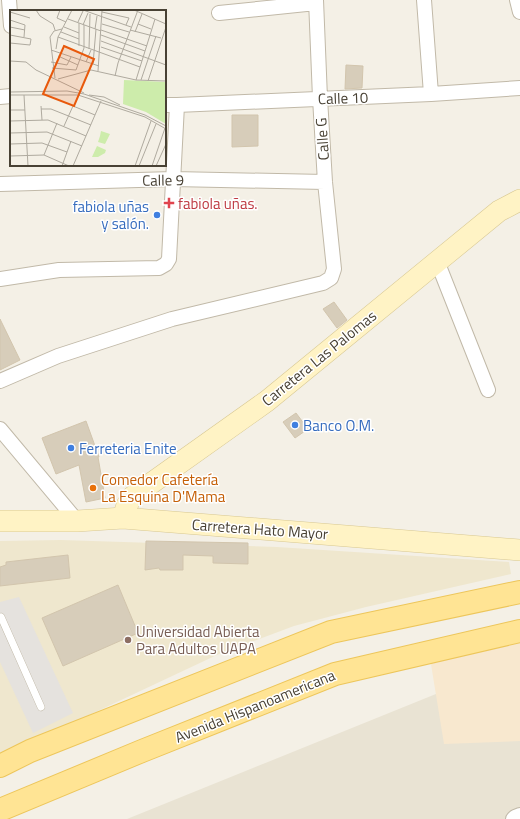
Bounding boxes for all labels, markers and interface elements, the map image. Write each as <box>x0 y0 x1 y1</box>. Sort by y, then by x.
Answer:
inset map <box>10 10 166 166</box>
street label: Calle 10 <box>317 86 369 110</box>
street label: Calle G <box>309 117 335 161</box>
street label: Calle 9 <box>142 168 184 192</box>
place label: fabiola uñas. <box>178 192 258 215</box>
place label: fabiola uñas y salón. <box>73 195 149 235</box>
marker: fabiola uñas. <box>163 197 175 209</box>
marker: fabiola uñas y salón. <box>152 210 162 220</box>
street label: Carretera Las Palomas <box>257 304 381 412</box>
place label: Banco O.M. <box>303 414 374 437</box>
marker: Banco O.M. <box>290 420 300 430</box>
place label: Ferreteria Enite <box>79 437 177 460</box>
marker: Ferreteria Enite <box>66 443 76 453</box>
place label: Comedor Cafetería La Esquina D'Mama <box>101 468 226 508</box>
marker: Comedor Cafetería La Esquina D'Mama <box>88 483 98 493</box>
street label: Carretera Hato Mayor <box>191 513 329 545</box>
place label: Universidad Abierta Para Adultos UAPA <box>136 620 260 660</box>
marker: Universidad Abierta Para Adultos UAPA <box>123 635 133 645</box>
street label: Avenida Hispanoamericana <box>171 663 339 749</box>

